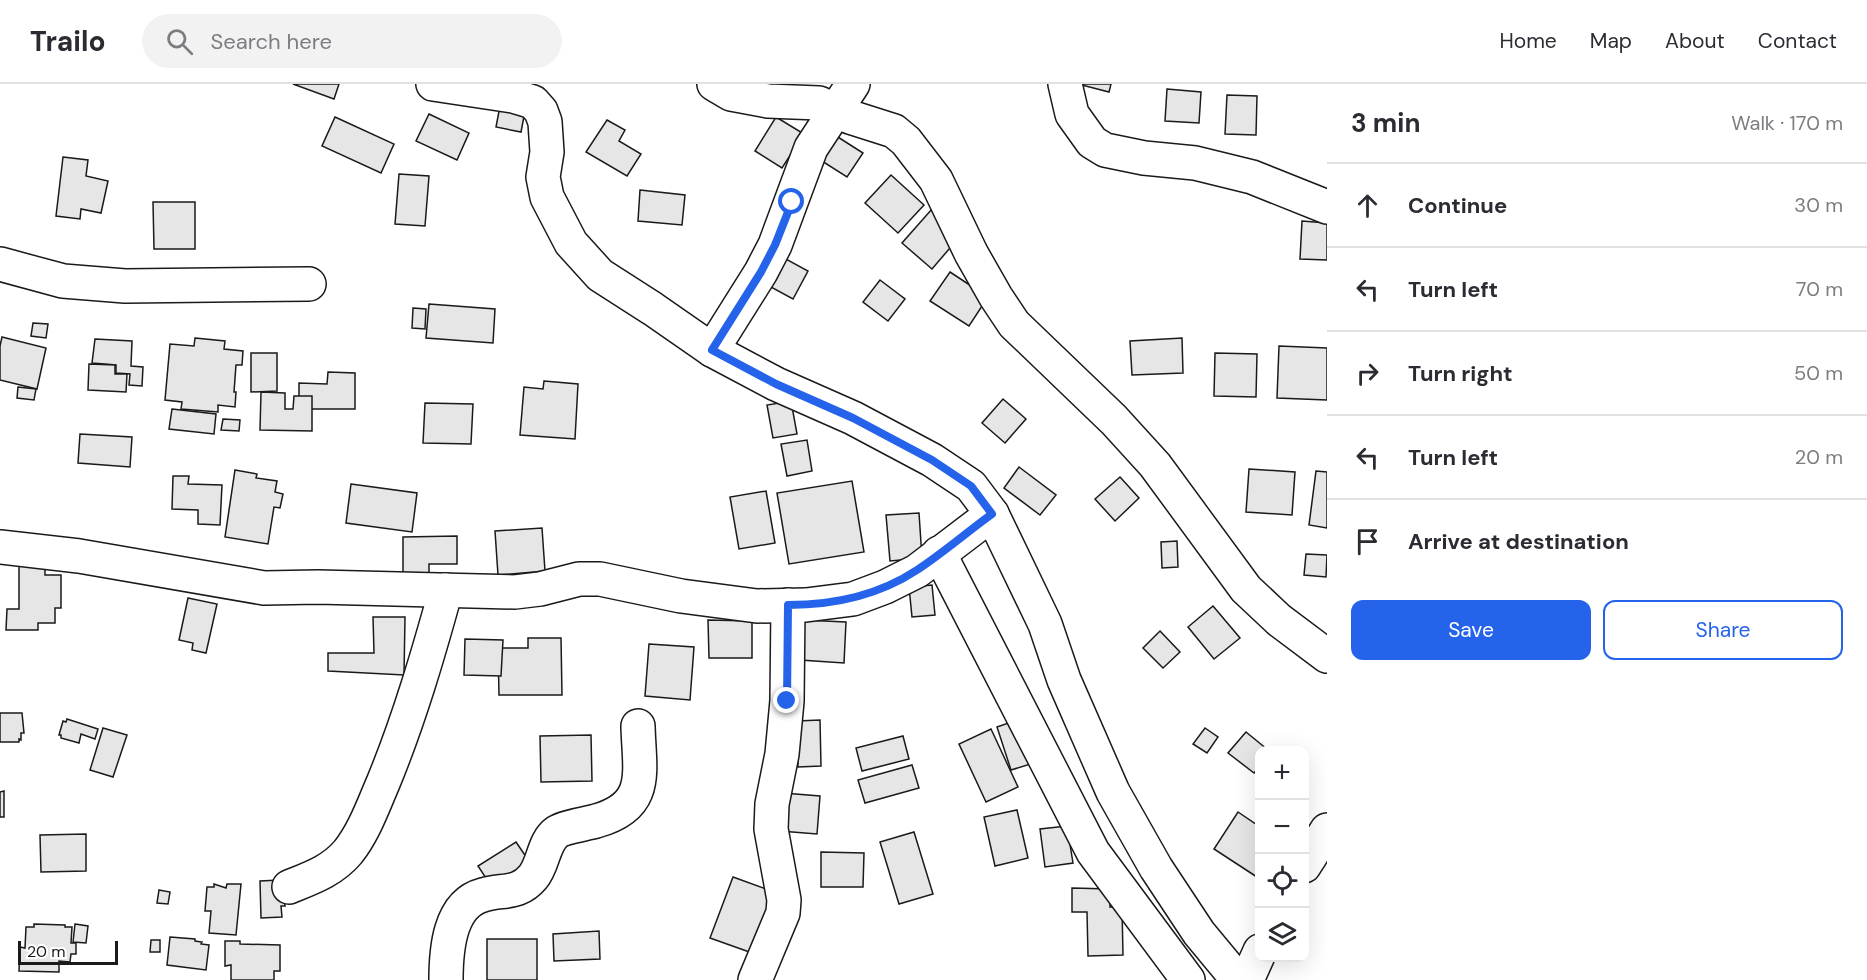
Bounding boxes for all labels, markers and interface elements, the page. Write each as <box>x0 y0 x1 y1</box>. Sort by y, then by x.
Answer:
search box <box>142 14 562 68</box>
text: Trailo <box>30 23 106 60</box>
icon: search <box>163 25 196 58</box>
text: Search here <box>211 27 332 56</box>
text: Home <box>1499 27 1557 55</box>
text: Map <box>1590 27 1632 55</box>
text: About <box>1665 27 1725 55</box>
text: Contact <box>1758 27 1837 55</box>
text: 3 min <box>1351 106 1420 140</box>
text: Walk · 170 m <box>1731 110 1843 136</box>
route start <box>778 188 804 214</box>
icon: ahead <box>1351 189 1384 222</box>
text: Continue <box>1408 191 1507 220</box>
text: 30 m <box>1794 192 1843 218</box>
icon: left <box>1351 273 1384 306</box>
text: Turn left <box>1408 275 1498 304</box>
text: 70 m <box>1796 276 1843 302</box>
icon: right <box>1351 357 1384 390</box>
text: Turn right <box>1408 359 1513 388</box>
text: 50 m <box>1794 360 1843 386</box>
icon: left <box>1351 441 1384 474</box>
text: Turn left <box>1408 443 1498 472</box>
text: 20 m <box>1795 444 1843 470</box>
icon: arrive <box>1351 525 1384 558</box>
text: Arrive at destination <box>1408 527 1629 556</box>
button: Save <box>1351 600 1591 660</box>
button: Share <box>1603 600 1843 660</box>
route end <box>773 687 799 713</box>
map controls <box>1255 746 1309 962</box>
button: + <box>1255 746 1309 800</box>
button: − <box>1255 800 1309 854</box>
button: locate <box>1255 854 1309 908</box>
button: layers <box>1255 908 1309 962</box>
scale bar <box>18 938 118 966</box>
text: 20 m <box>27 941 66 962</box>

